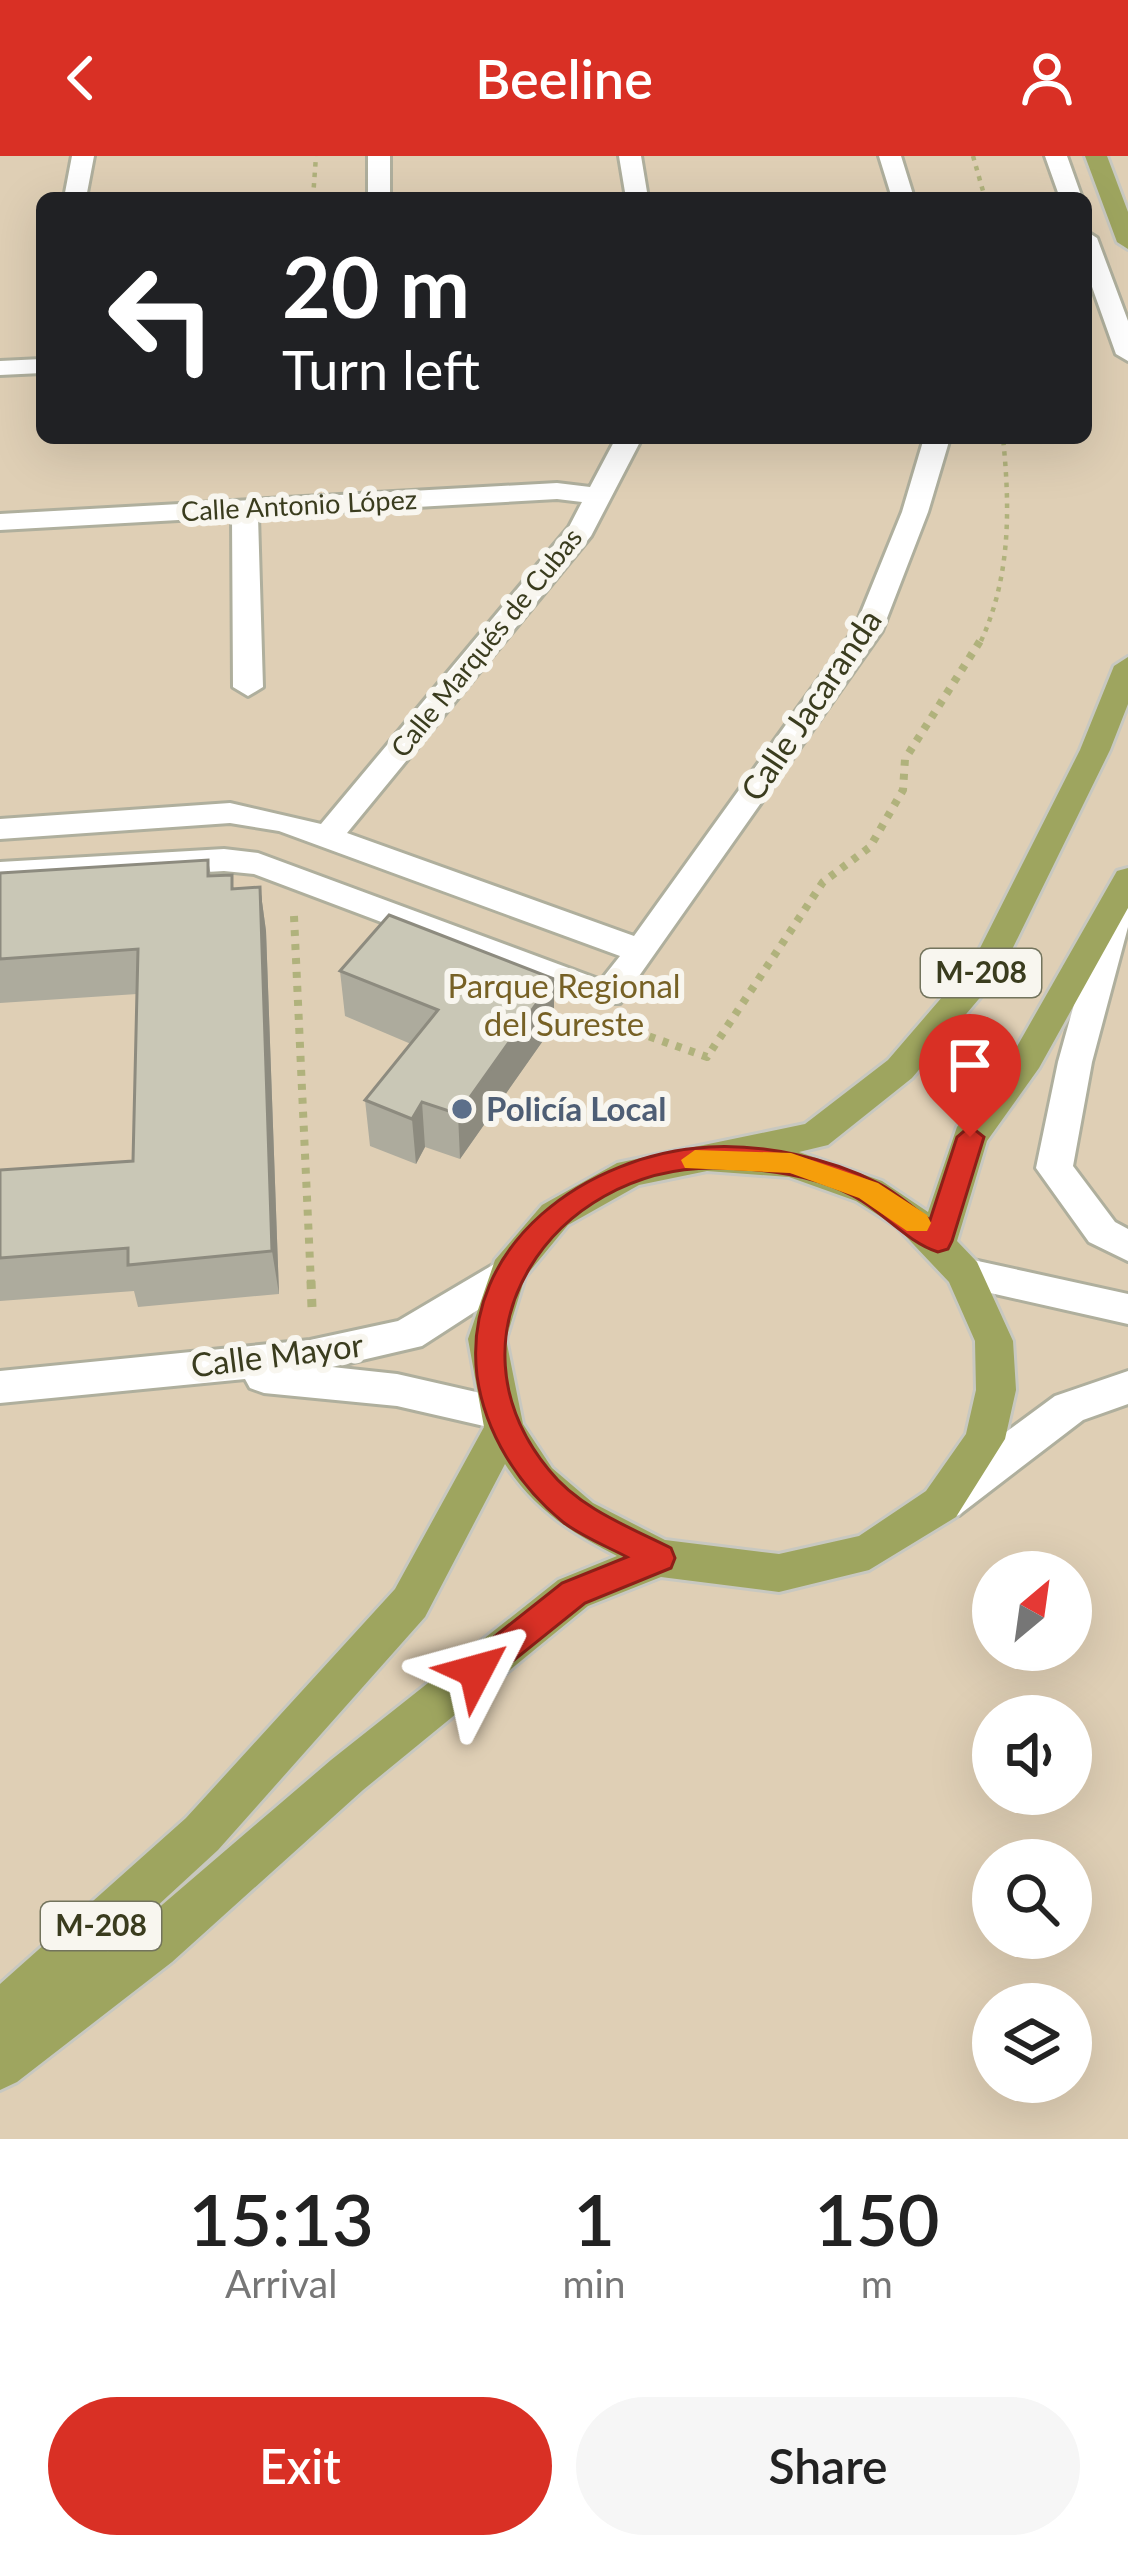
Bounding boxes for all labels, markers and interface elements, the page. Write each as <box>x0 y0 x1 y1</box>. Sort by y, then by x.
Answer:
icon: back <box>48 45 114 111</box>
icon: person <box>1014 45 1080 111</box>
text: Beeline <box>475 46 653 111</box>
text: 20 m <box>282 235 470 336</box>
icon: left <box>84 240 240 396</box>
text: Turn left <box>282 337 480 402</box>
street label: Calle Antonio López <box>180 482 418 527</box>
street label: Calle Marqués de Cubas <box>383 521 588 763</box>
street label: Calle Jacaranda <box>731 601 889 808</box>
road number: M-208 <box>921 949 1041 997</box>
park label: Parque Regional del Sureste <box>447 965 681 1043</box>
pin <box>919 1014 1021 1137</box>
icon: arrive <box>937 1032 1003 1098</box>
place label: Policía Local <box>486 1088 666 1128</box>
marker: Policía Local <box>449 1096 475 1122</box>
street label: Calle Mayor <box>188 1324 365 1384</box>
north arrow <box>972 1551 1092 1671</box>
map controls <box>972 1551 1092 2103</box>
position arrow <box>413 1608 539 1734</box>
button: sound <box>972 1695 1092 1815</box>
button: search <box>972 1839 1092 1959</box>
road number: M-208 <box>41 1902 161 1950</box>
button: layers <box>972 1983 1092 2103</box>
text: 15:13 <box>189 2175 374 2261</box>
text: 1 <box>573 2175 615 2261</box>
text: 150 <box>814 2175 939 2261</box>
text: Arrival <box>225 2260 337 2306</box>
text: min <box>562 2260 626 2306</box>
text: m <box>861 2260 893 2306</box>
button: Exit <box>48 2397 552 2535</box>
button: Share <box>576 2397 1080 2535</box>

